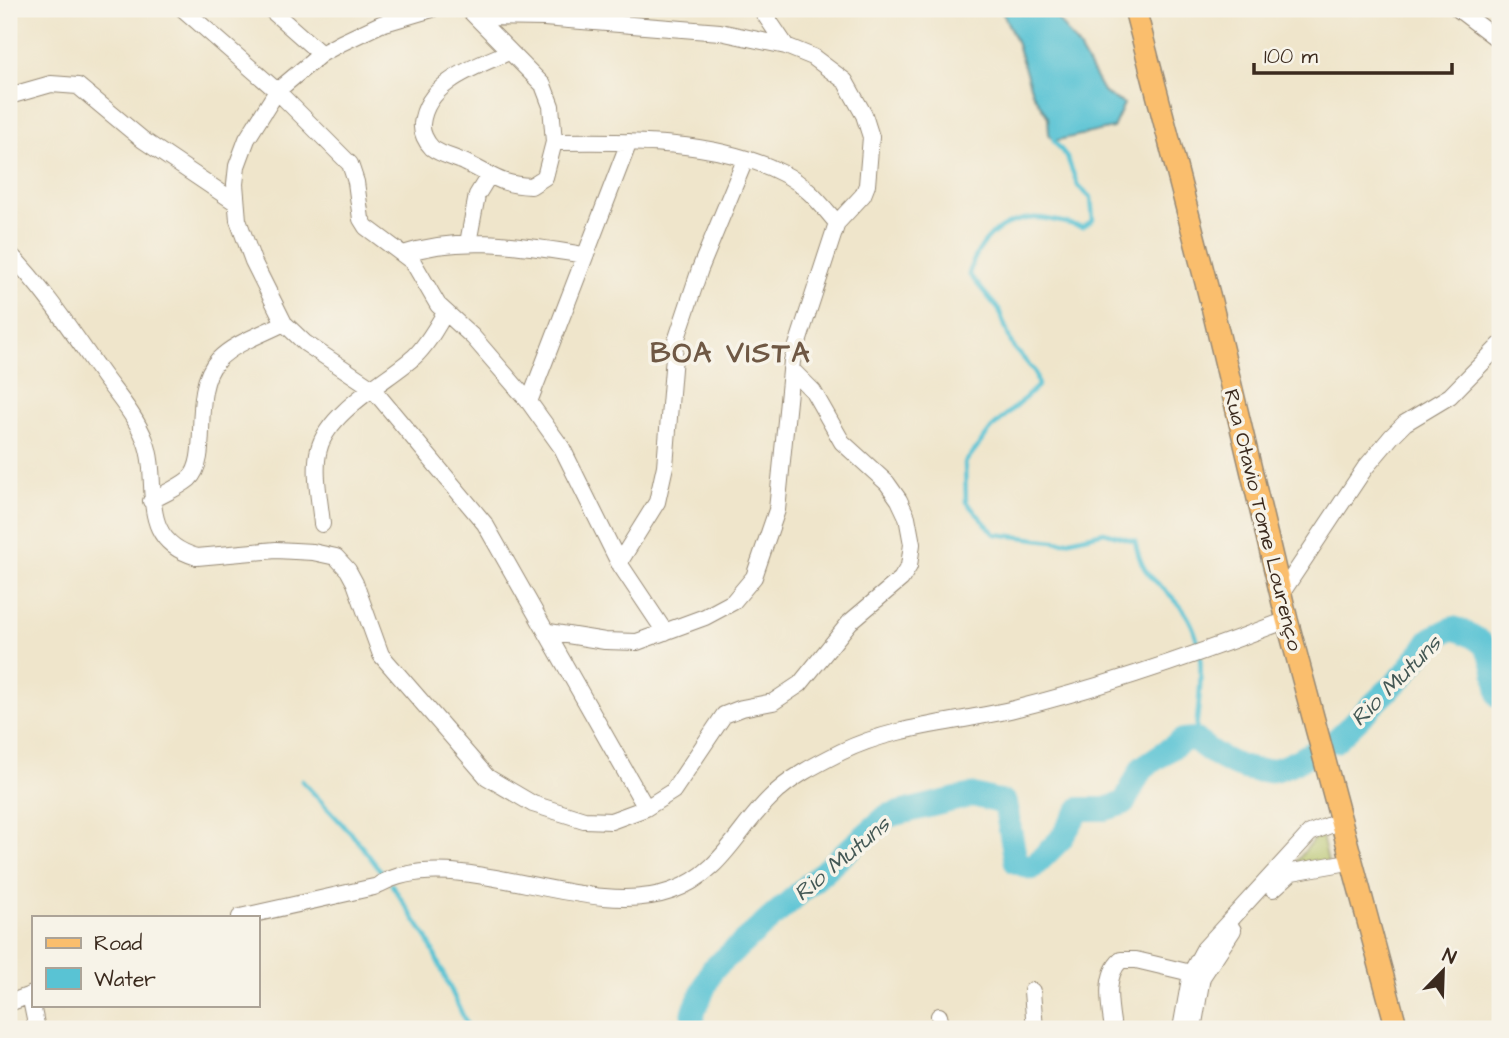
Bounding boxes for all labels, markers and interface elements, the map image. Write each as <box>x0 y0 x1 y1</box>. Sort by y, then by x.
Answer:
scale bar <box>1254 32 1451 76</box>
text: 100 m <box>1264 42 1319 71</box>
district label: BOA VISTA <box>651 334 811 373</box>
street label: Rua Otavio Tome Lourenço <box>1216 386 1310 654</box>
water label: Rio Mutuns <box>1343 627 1450 734</box>
water label: Rio Mutuns <box>787 808 898 909</box>
legend <box>32 916 259 1006</box>
text: Road <box>94 929 142 958</box>
north arrow <box>1408 936 1478 1006</box>
text: N <box>1438 942 1460 972</box>
text: Water <box>94 965 156 994</box>

